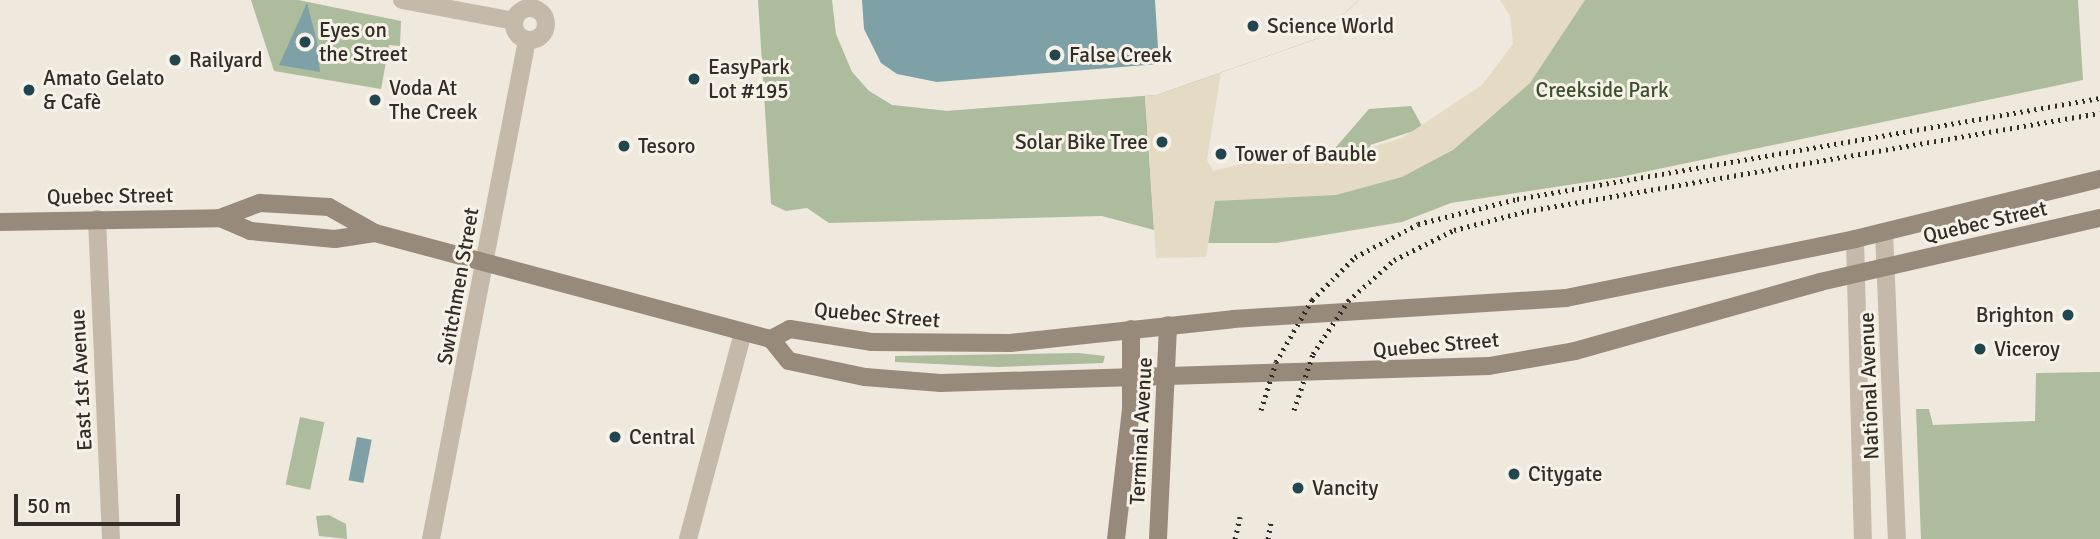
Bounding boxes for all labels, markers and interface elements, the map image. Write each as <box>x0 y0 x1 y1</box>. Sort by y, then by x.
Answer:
place label: Science World <box>1267 13 1394 39</box>
place label: Eyes on the Street <box>319 17 408 67</box>
marker: Science World <box>1245 18 1261 34</box>
marker: Eyes on the Street <box>297 34 313 50</box>
place label: False Creek <box>1069 42 1172 68</box>
place label: Railyard <box>189 47 263 73</box>
marker: False Creek <box>1047 47 1063 63</box>
marker: Railyard <box>167 52 183 68</box>
place label: EasyPark Lot #195 <box>708 54 790 104</box>
place label: Amato Gelato & Cafè <box>43 65 164 115</box>
marker: EasyPark Lot #195 <box>686 71 702 87</box>
place label: Voda At The Creek <box>389 75 477 125</box>
park label: Creekside Park <box>1535 77 1669 103</box>
marker: Amato Gelato & Cafè <box>21 82 37 98</box>
marker: Voda At The Creek <box>367 92 383 108</box>
place label: Solar Bike Tree <box>1015 129 1148 155</box>
place label: Tesoro <box>638 133 695 159</box>
marker: Solar Bike Tree <box>1154 134 1170 150</box>
marker: Tesoro <box>616 138 632 154</box>
place label: Tower of Bauble <box>1235 141 1377 167</box>
marker: Tower of Bauble <box>1213 146 1229 162</box>
street label: Quebec Street <box>47 182 173 210</box>
street label: Quebec Street <box>1921 196 2049 248</box>
street label: Switchmen Street <box>432 206 484 366</box>
street label: Quebec Street <box>813 297 941 333</box>
place label: Brighton <box>1976 302 2054 328</box>
marker: Brighton <box>2060 307 2076 323</box>
street label: East 1st Avenue <box>65 309 97 451</box>
street label: National Avenue <box>1854 312 1884 460</box>
street label: Quebec Street <box>1372 327 1500 363</box>
place label: Viceroy <box>1994 336 2060 362</box>
marker: Viceroy <box>1972 341 1988 357</box>
street label: Terminal Avenue <box>1125 357 1157 505</box>
place label: Central <box>629 424 695 450</box>
marker: Central <box>607 429 623 445</box>
place label: Citygate <box>1528 461 1603 487</box>
marker: Citygate <box>1506 466 1522 482</box>
place label: Vancity <box>1312 475 1378 501</box>
scale bar <box>18 480 184 524</box>
marker: Vancity <box>1290 480 1306 496</box>
text: 50 m <box>27 493 71 519</box>

